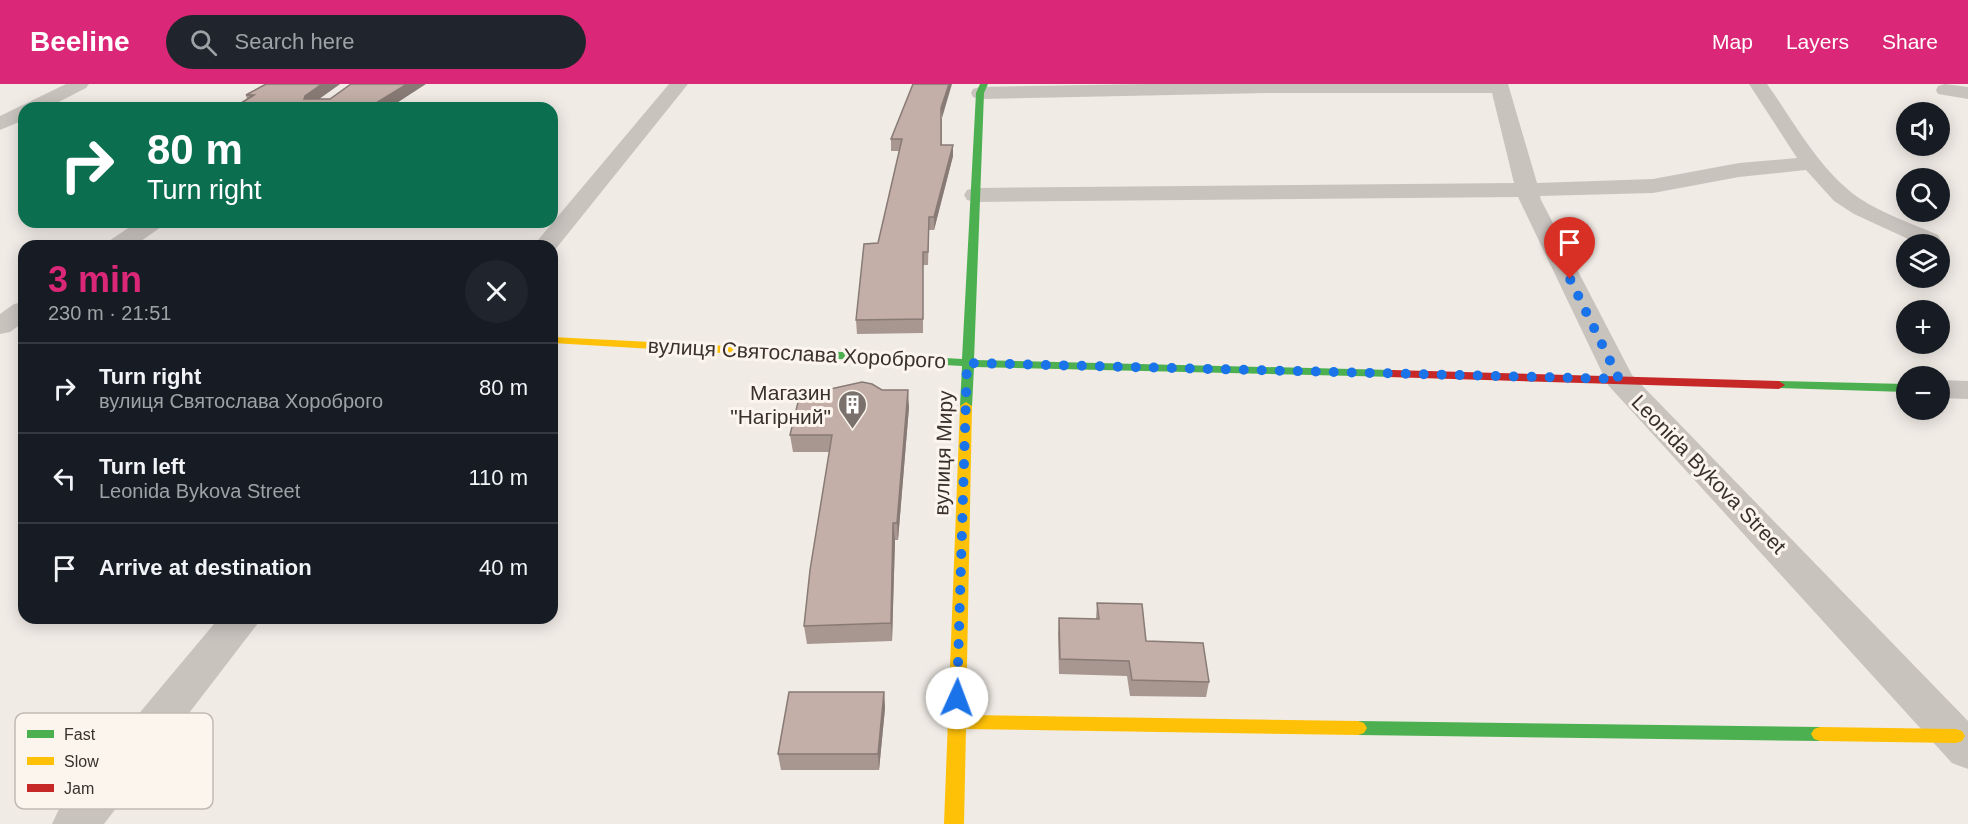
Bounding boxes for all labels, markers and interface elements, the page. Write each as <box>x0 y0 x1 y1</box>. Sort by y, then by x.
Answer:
search box <box>166 15 586 69</box>
text: Beeline <box>30 26 130 57</box>
icon: search <box>187 26 220 59</box>
text: Search here <box>235 29 354 54</box>
text: Map <box>1712 30 1753 53</box>
text: Layers <box>1786 30 1849 53</box>
text: Share <box>1882 30 1938 53</box>
map controls <box>1896 102 1950 420</box>
button: sound <box>1896 102 1950 156</box>
icon: right <box>48 126 126 204</box>
text: 80 m <box>147 126 243 173</box>
button: search <box>1896 168 1950 222</box>
text: Turn right <box>147 175 262 205</box>
pin <box>1544 217 1595 279</box>
icon: arrive <box>1553 226 1586 259</box>
button: layers <box>1896 234 1950 288</box>
text: 3 min <box>48 259 142 300</box>
button: close <box>465 260 528 323</box>
button: + <box>1896 300 1950 354</box>
text: 230 m · 21:51 <box>48 302 171 324</box>
street label: вулиця Святослава Хороброго <box>647 334 947 372</box>
text: Turn right <box>99 364 201 389</box>
button: − <box>1896 366 1950 420</box>
icon: right <box>48 372 81 405</box>
text: 80 m <box>479 375 528 400</box>
place label: Магазин "Нагірний" <box>730 381 831 428</box>
building icon: Магазин "Нагірний" <box>836 388 868 430</box>
text: вулиця Святослава Хороброго <box>99 390 383 412</box>
street label: вулиця Миру <box>929 390 957 516</box>
street label: Leonida Bykova Street <box>1627 390 1791 558</box>
text: Turn left <box>99 454 185 479</box>
icon: left <box>48 462 81 495</box>
text: 110 m <box>468 465 528 490</box>
text: Leonida Bykova Street <box>99 480 300 502</box>
icon: arrive <box>48 552 81 585</box>
text: Arrive at destination <box>99 555 312 580</box>
text: 40 m <box>479 555 528 580</box>
position arrow <box>925 666 989 730</box>
legend <box>15 713 213 809</box>
text: Fast <box>64 726 96 743</box>
text: Slow <box>64 753 99 770</box>
text: Jam <box>64 780 94 797</box>

